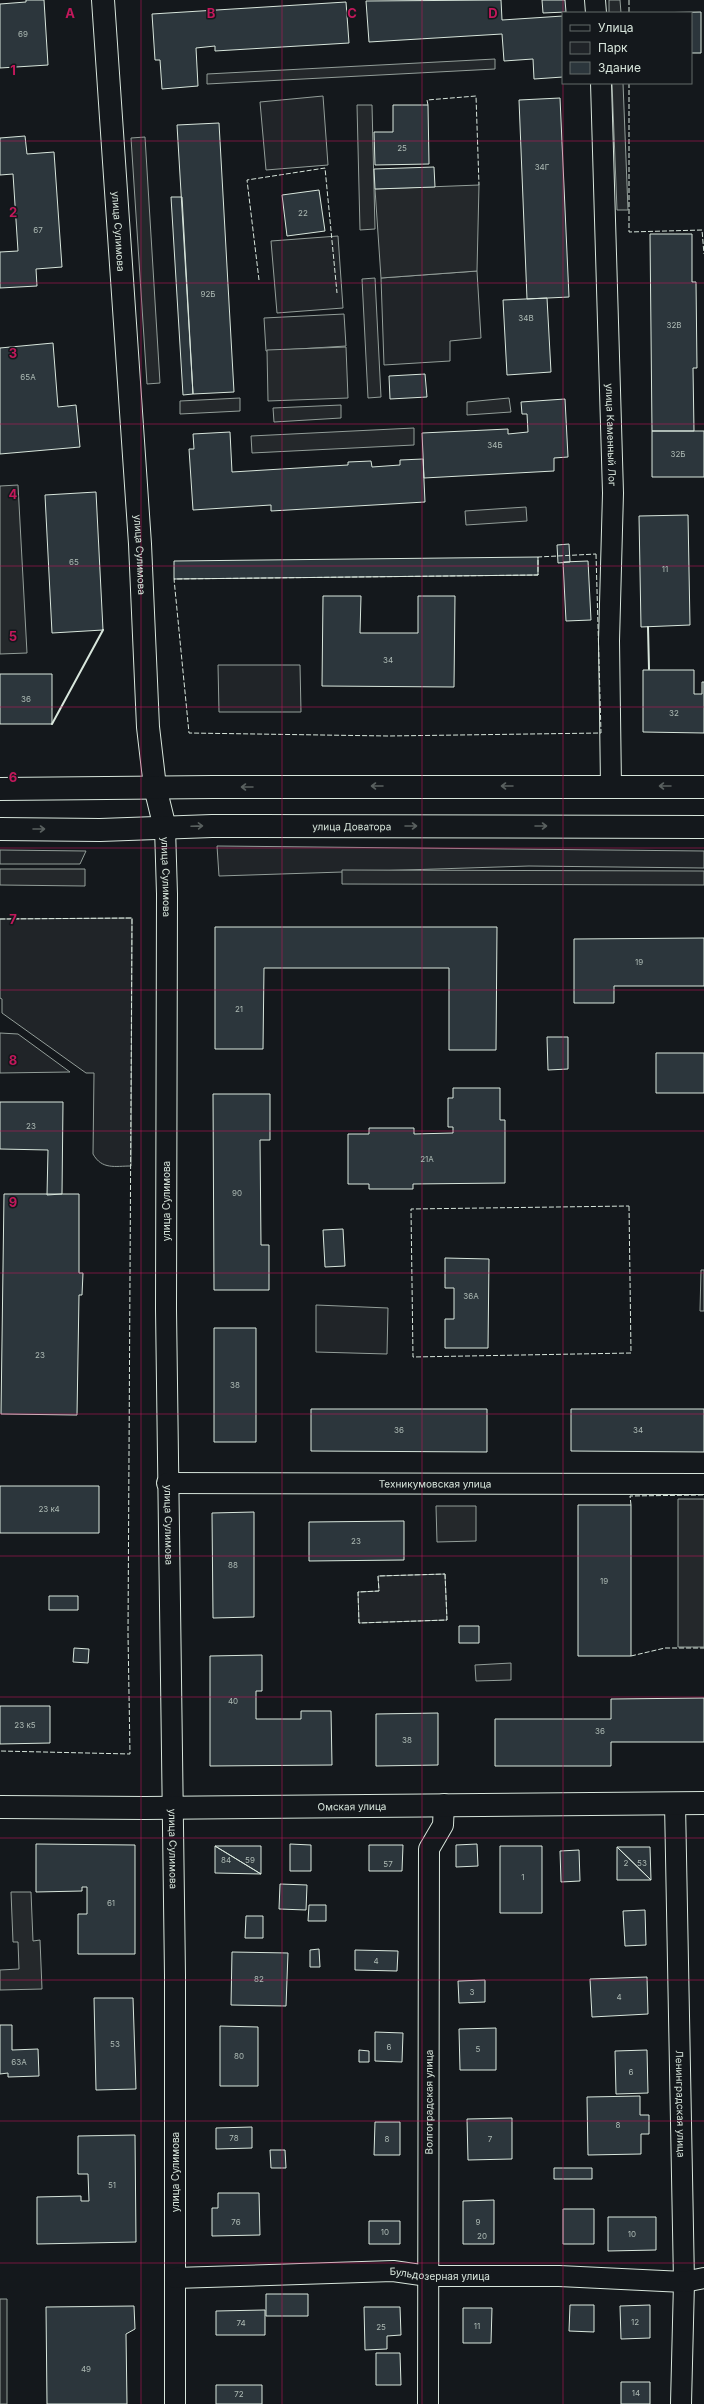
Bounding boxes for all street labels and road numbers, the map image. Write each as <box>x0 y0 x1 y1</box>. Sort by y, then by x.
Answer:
street label: улица Сулимова <box>110 191 127 272</box>
street label: улица Каменный Лог <box>604 383 619 487</box>
street label: улица Сулимова <box>132 514 148 595</box>
street label: улица Доватора <box>312 820 391 832</box>
street label: улица Сулимова <box>159 837 173 917</box>
street label: улица Сулимова <box>160 1161 172 1241</box>
street label: Техникумовская улица <box>379 1477 491 1490</box>
street label: улица Сулимова <box>162 1485 175 1565</box>
street label: Омская улица <box>317 1800 387 1812</box>
street label: улица Сулимова <box>167 1809 180 1889</box>
street label: Волгоградская улица <box>422 2050 435 2154</box>
street label: Ленинградская улица <box>674 2050 688 2158</box>
street label: улица Сулимова <box>169 2132 181 2212</box>
street label: Бульдозерная улица <box>389 2265 490 2282</box>

